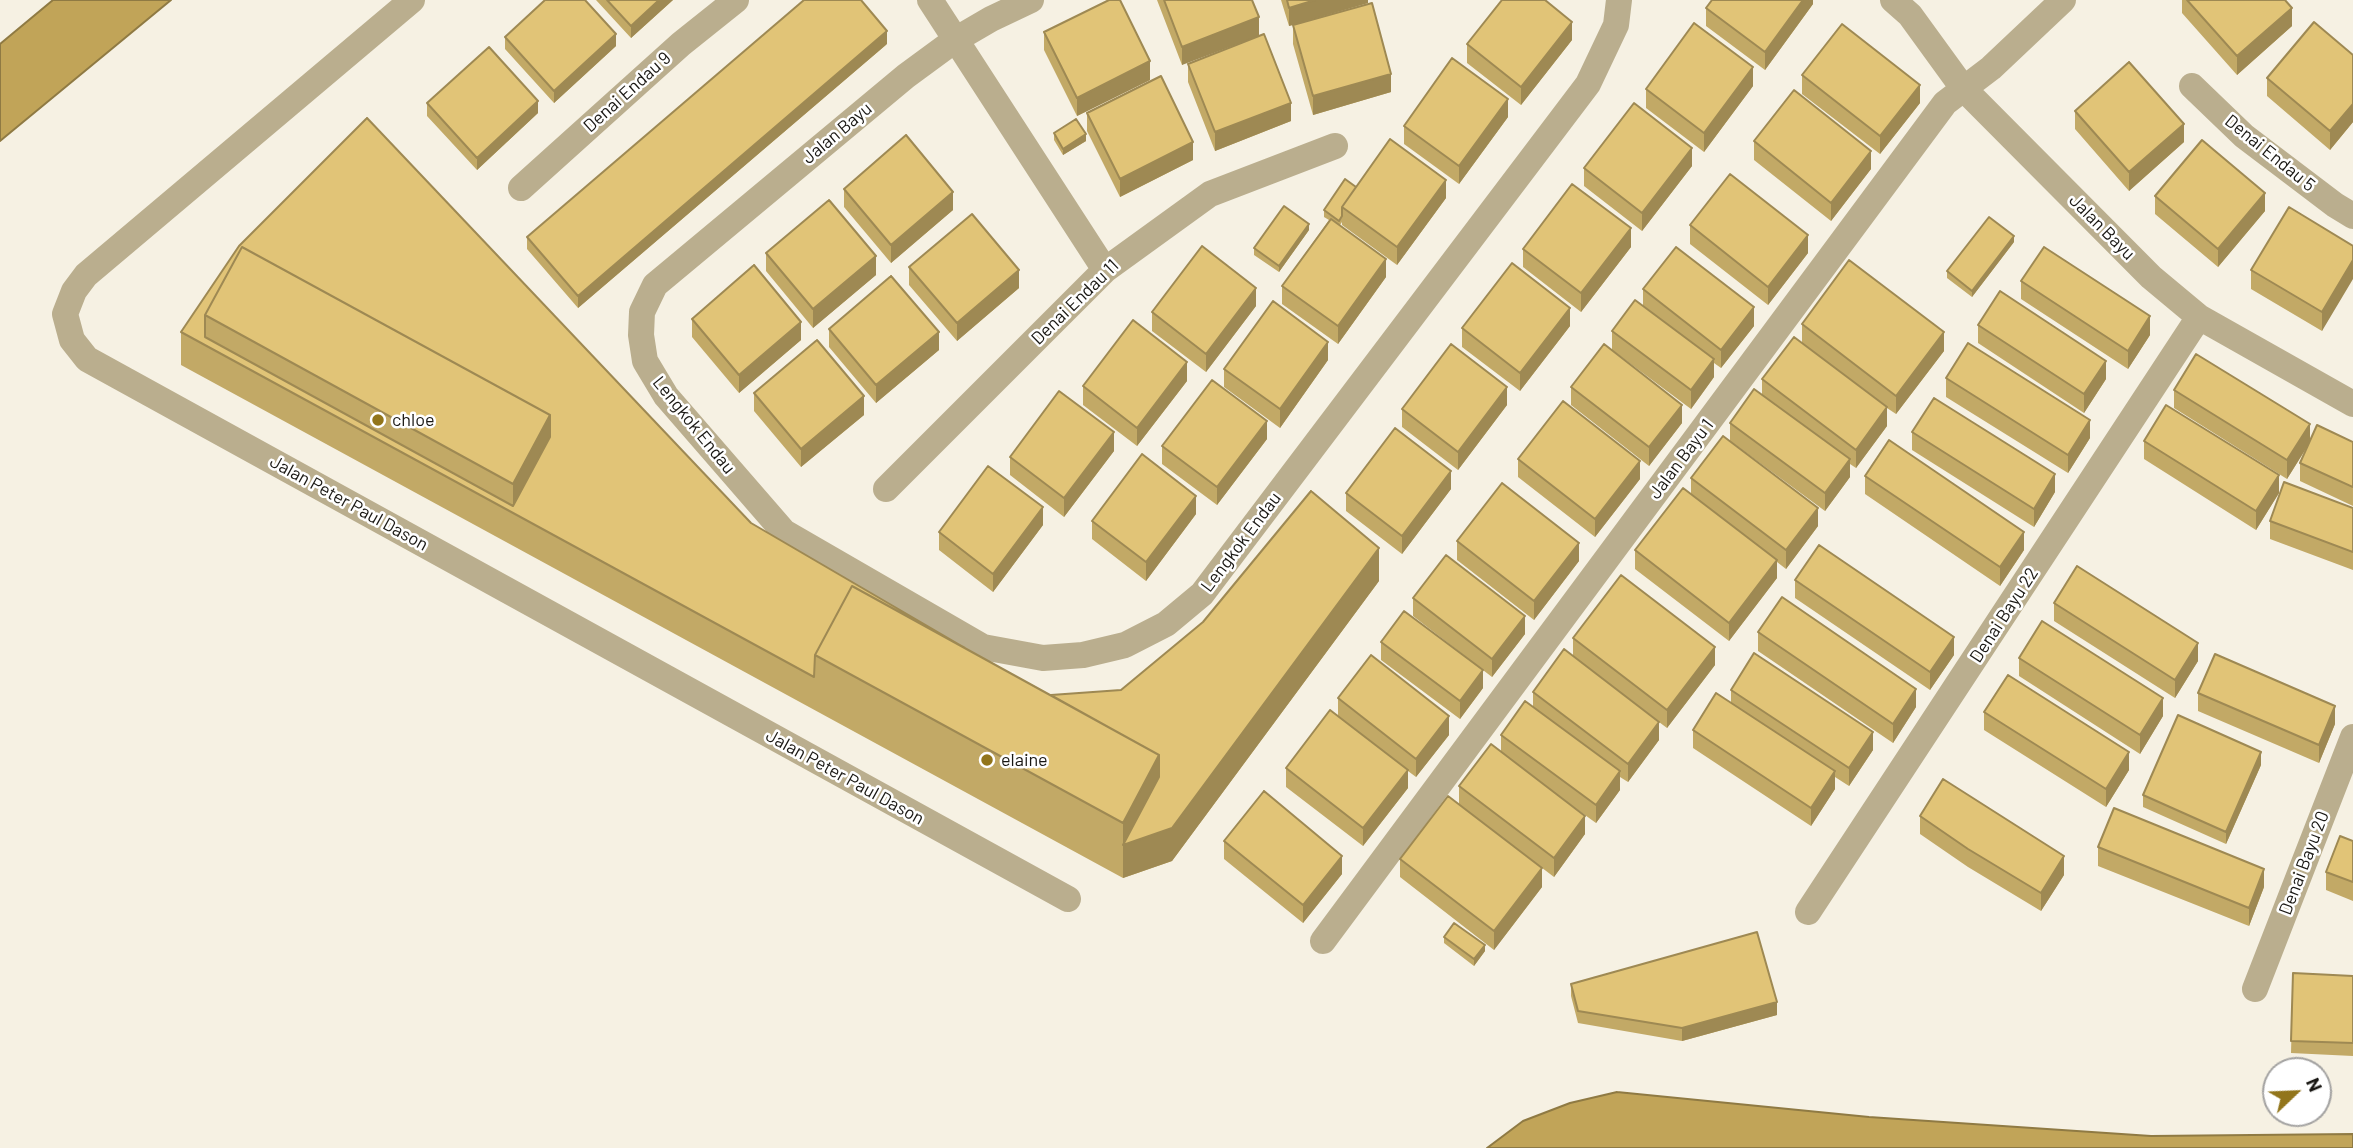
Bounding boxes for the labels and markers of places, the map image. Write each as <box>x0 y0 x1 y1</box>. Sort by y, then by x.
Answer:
place label: chloe <box>392 409 435 431</box>
marker: chloe <box>370 412 386 428</box>
place label: elaine <box>1001 749 1048 771</box>
marker: elaine <box>979 752 995 768</box>

